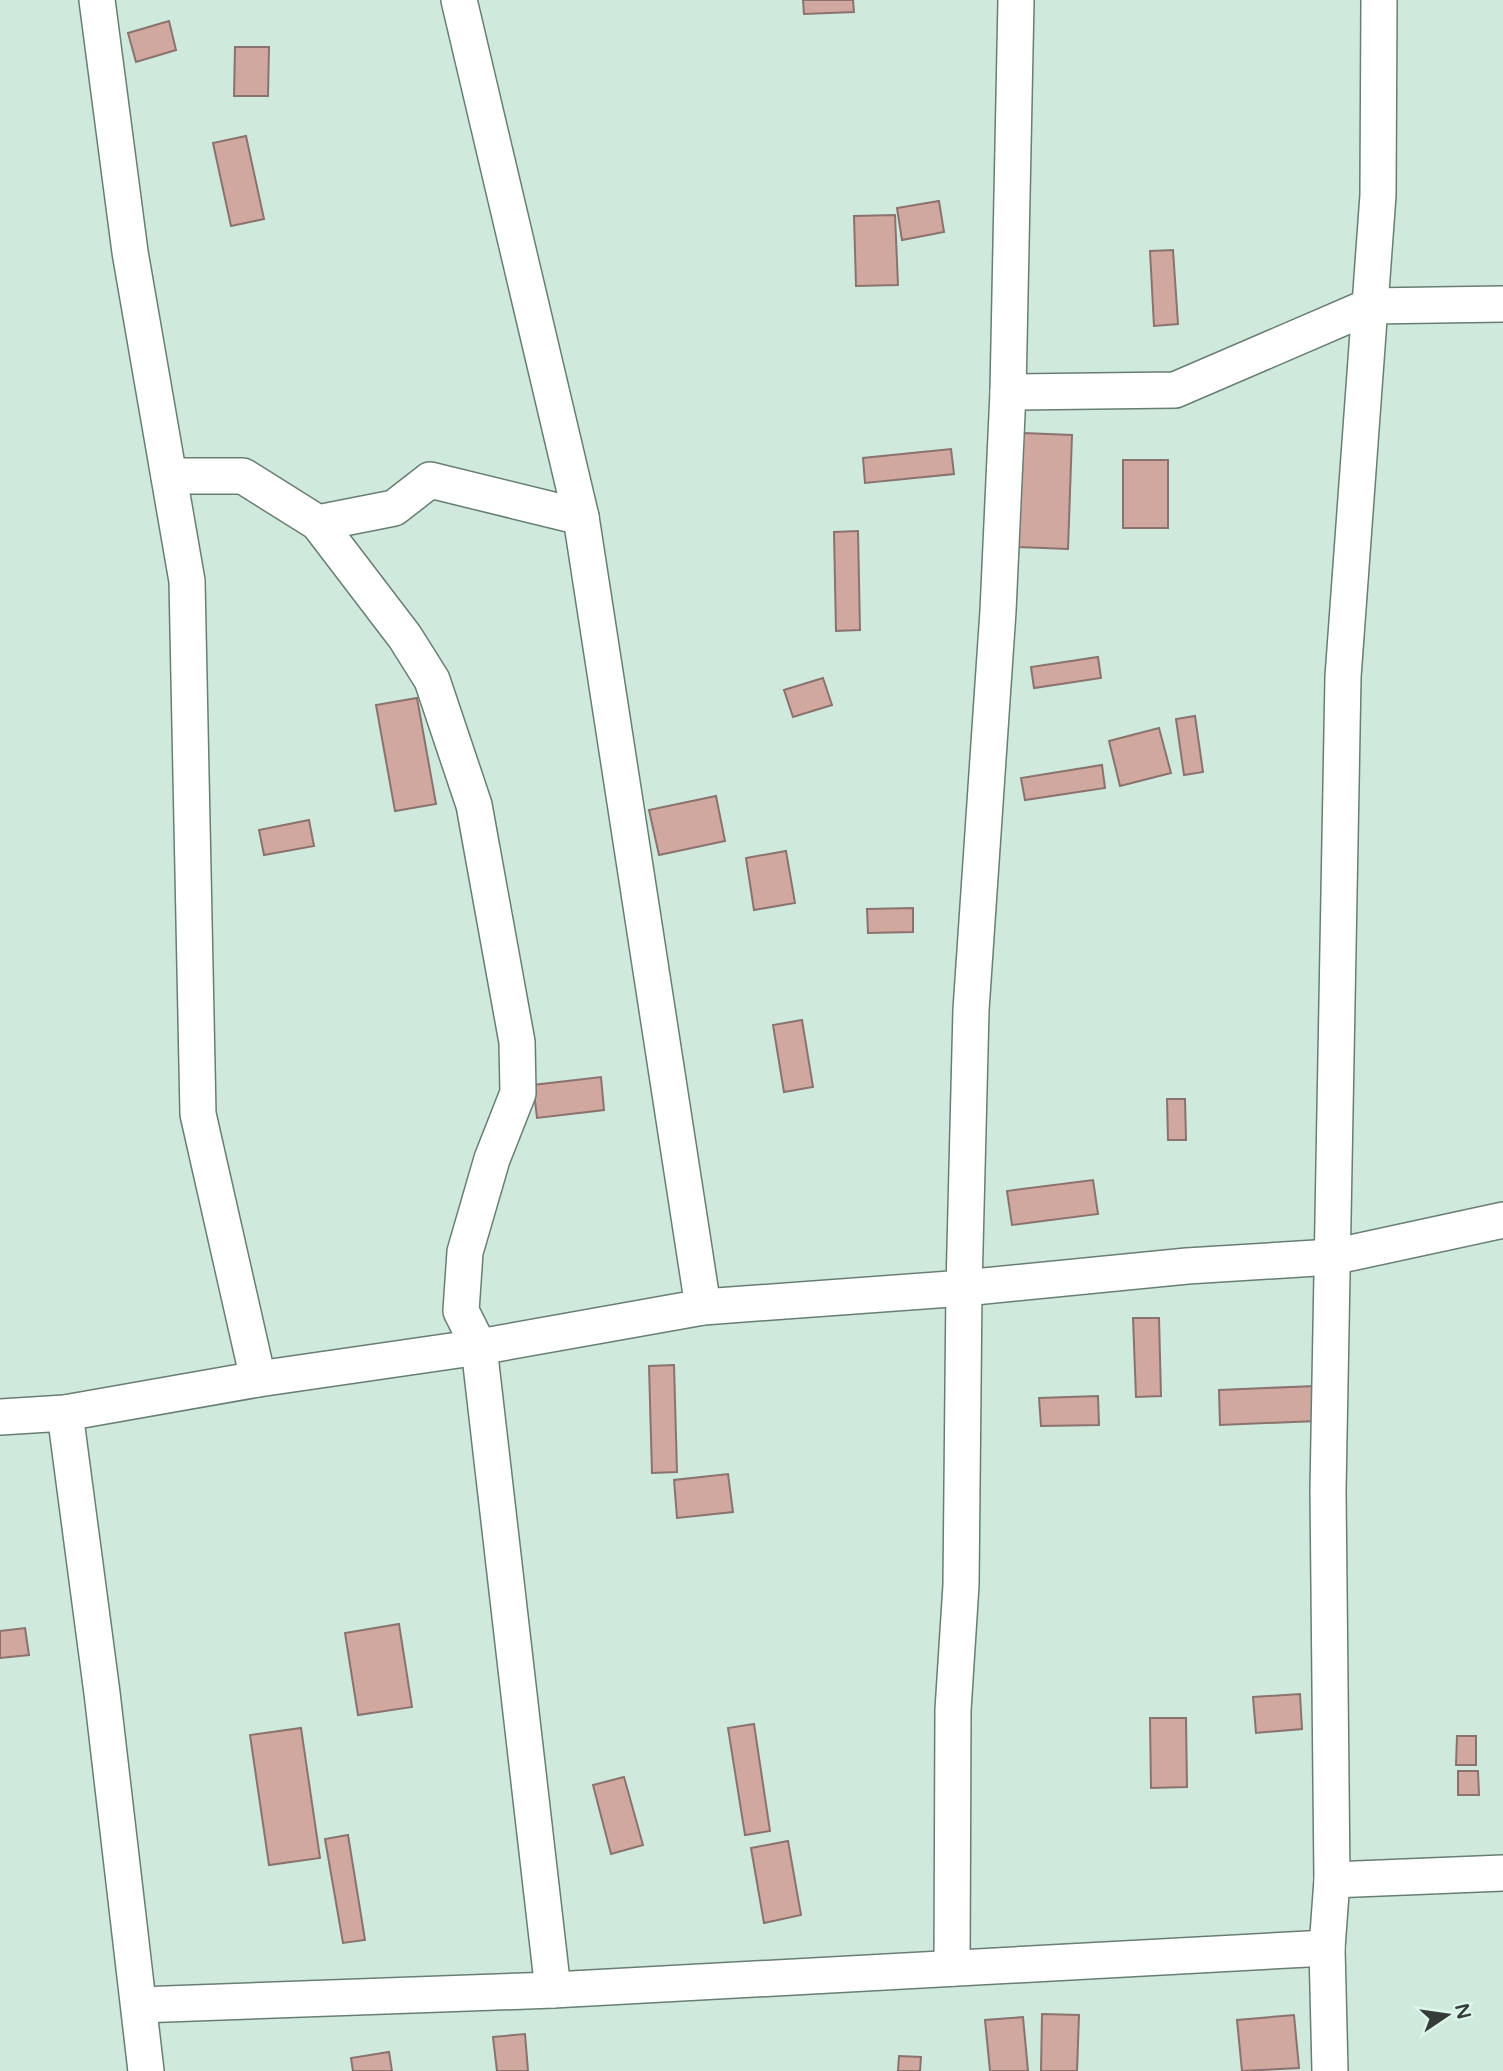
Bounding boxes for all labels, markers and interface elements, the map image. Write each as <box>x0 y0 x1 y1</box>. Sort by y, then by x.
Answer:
north arrow <box>1412 1980 1482 2050</box>
text: N <box>1450 2001 1475 2021</box>

